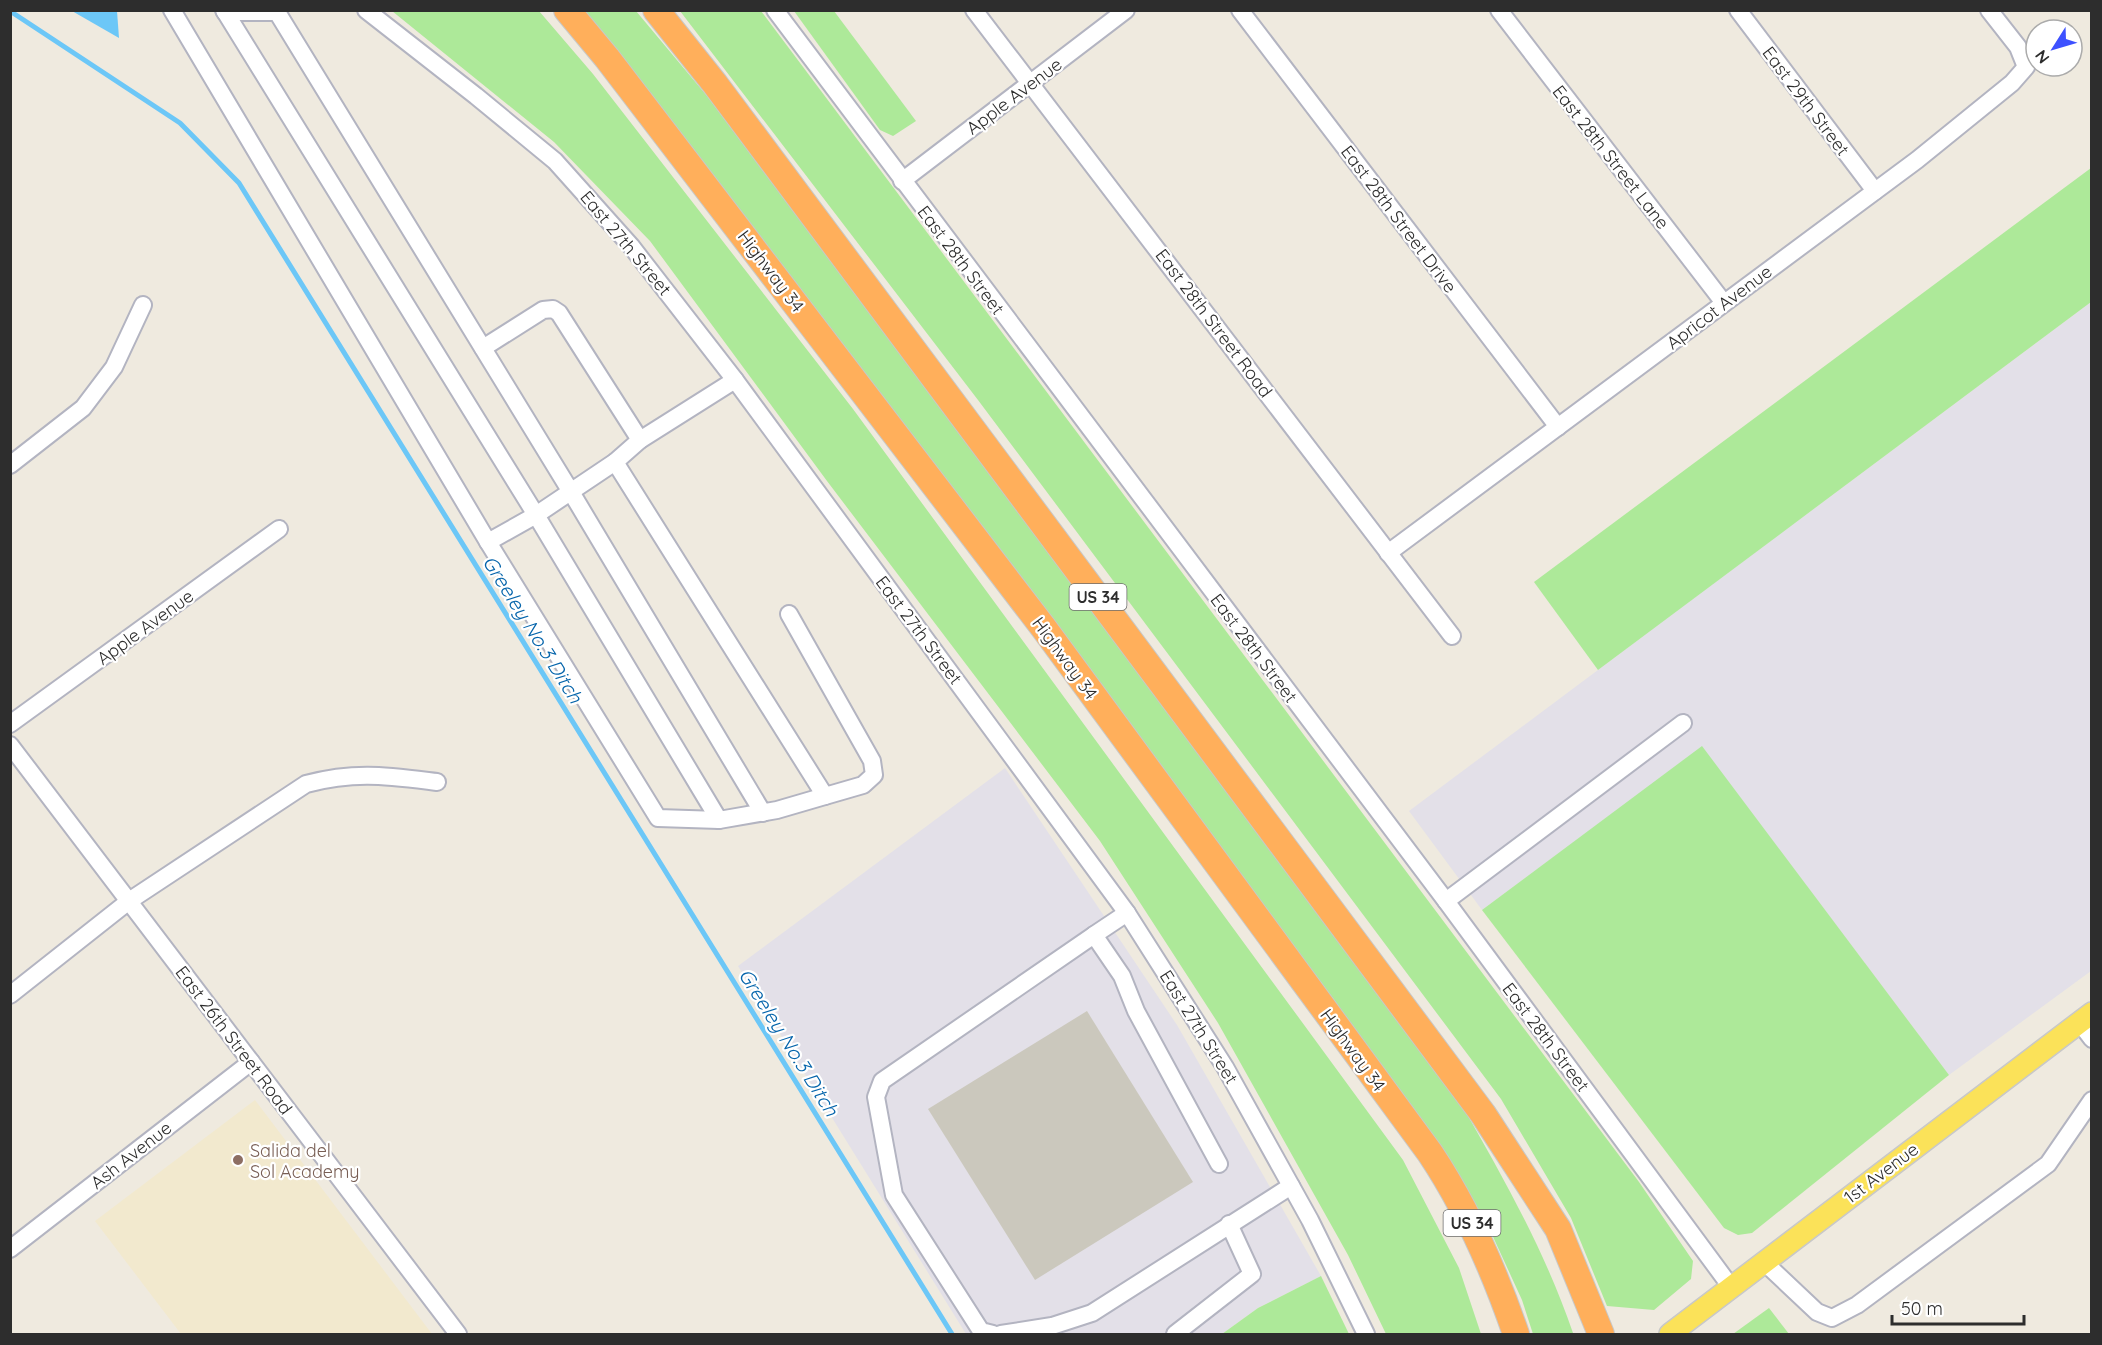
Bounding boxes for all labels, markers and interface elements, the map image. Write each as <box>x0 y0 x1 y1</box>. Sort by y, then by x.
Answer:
north arrow <box>2024 18 2084 78</box>
street label: East 29th Street <box>1757 42 1855 160</box>
text: N <box>2030 46 2054 68</box>
street label: Apple Avenue <box>962 52 1066 140</box>
street label: East 28th Street Lane <box>1548 80 1674 234</box>
street label: East 28th Street Drive <box>1336 141 1462 297</box>
street label: East 27th Street <box>575 186 677 300</box>
street label: East 28th Street <box>912 201 1010 319</box>
street label: Highway 34 <box>733 225 809 317</box>
street label: East 28th Street Road <box>1151 244 1277 402</box>
street label: Apricot Avenue <box>1662 260 1776 354</box>
water label: Greeley No.3 Ditch <box>478 551 589 708</box>
street label: East 27th Street <box>871 571 967 689</box>
street label: Apple Avenue <box>92 584 198 670</box>
road number: US 34 <box>1070 584 1126 610</box>
street label: East 28th Street <box>1205 589 1303 707</box>
street label: Highway 34 <box>1027 612 1103 704</box>
street label: East 26th Street Road <box>171 961 297 1119</box>
water label: Greeley No.3 Ditch <box>734 964 845 1121</box>
street label: East 27th Street <box>1155 966 1243 1088</box>
street label: East 28th Street <box>1497 978 1595 1096</box>
street label: Highway 34 <box>1315 1004 1391 1096</box>
street label: Ash Avenue <box>86 1116 176 1194</box>
street label: 1st Avenue <box>1839 1137 1923 1209</box>
place label: Salida del Sol Academy <box>250 1139 360 1183</box>
marker: Salida del Sol Academy <box>231 1153 245 1167</box>
road number: US 34 <box>1444 1210 1500 1236</box>
scale bar <box>1892 1288 2024 1326</box>
text: 50 m <box>1901 1297 1943 1320</box>

